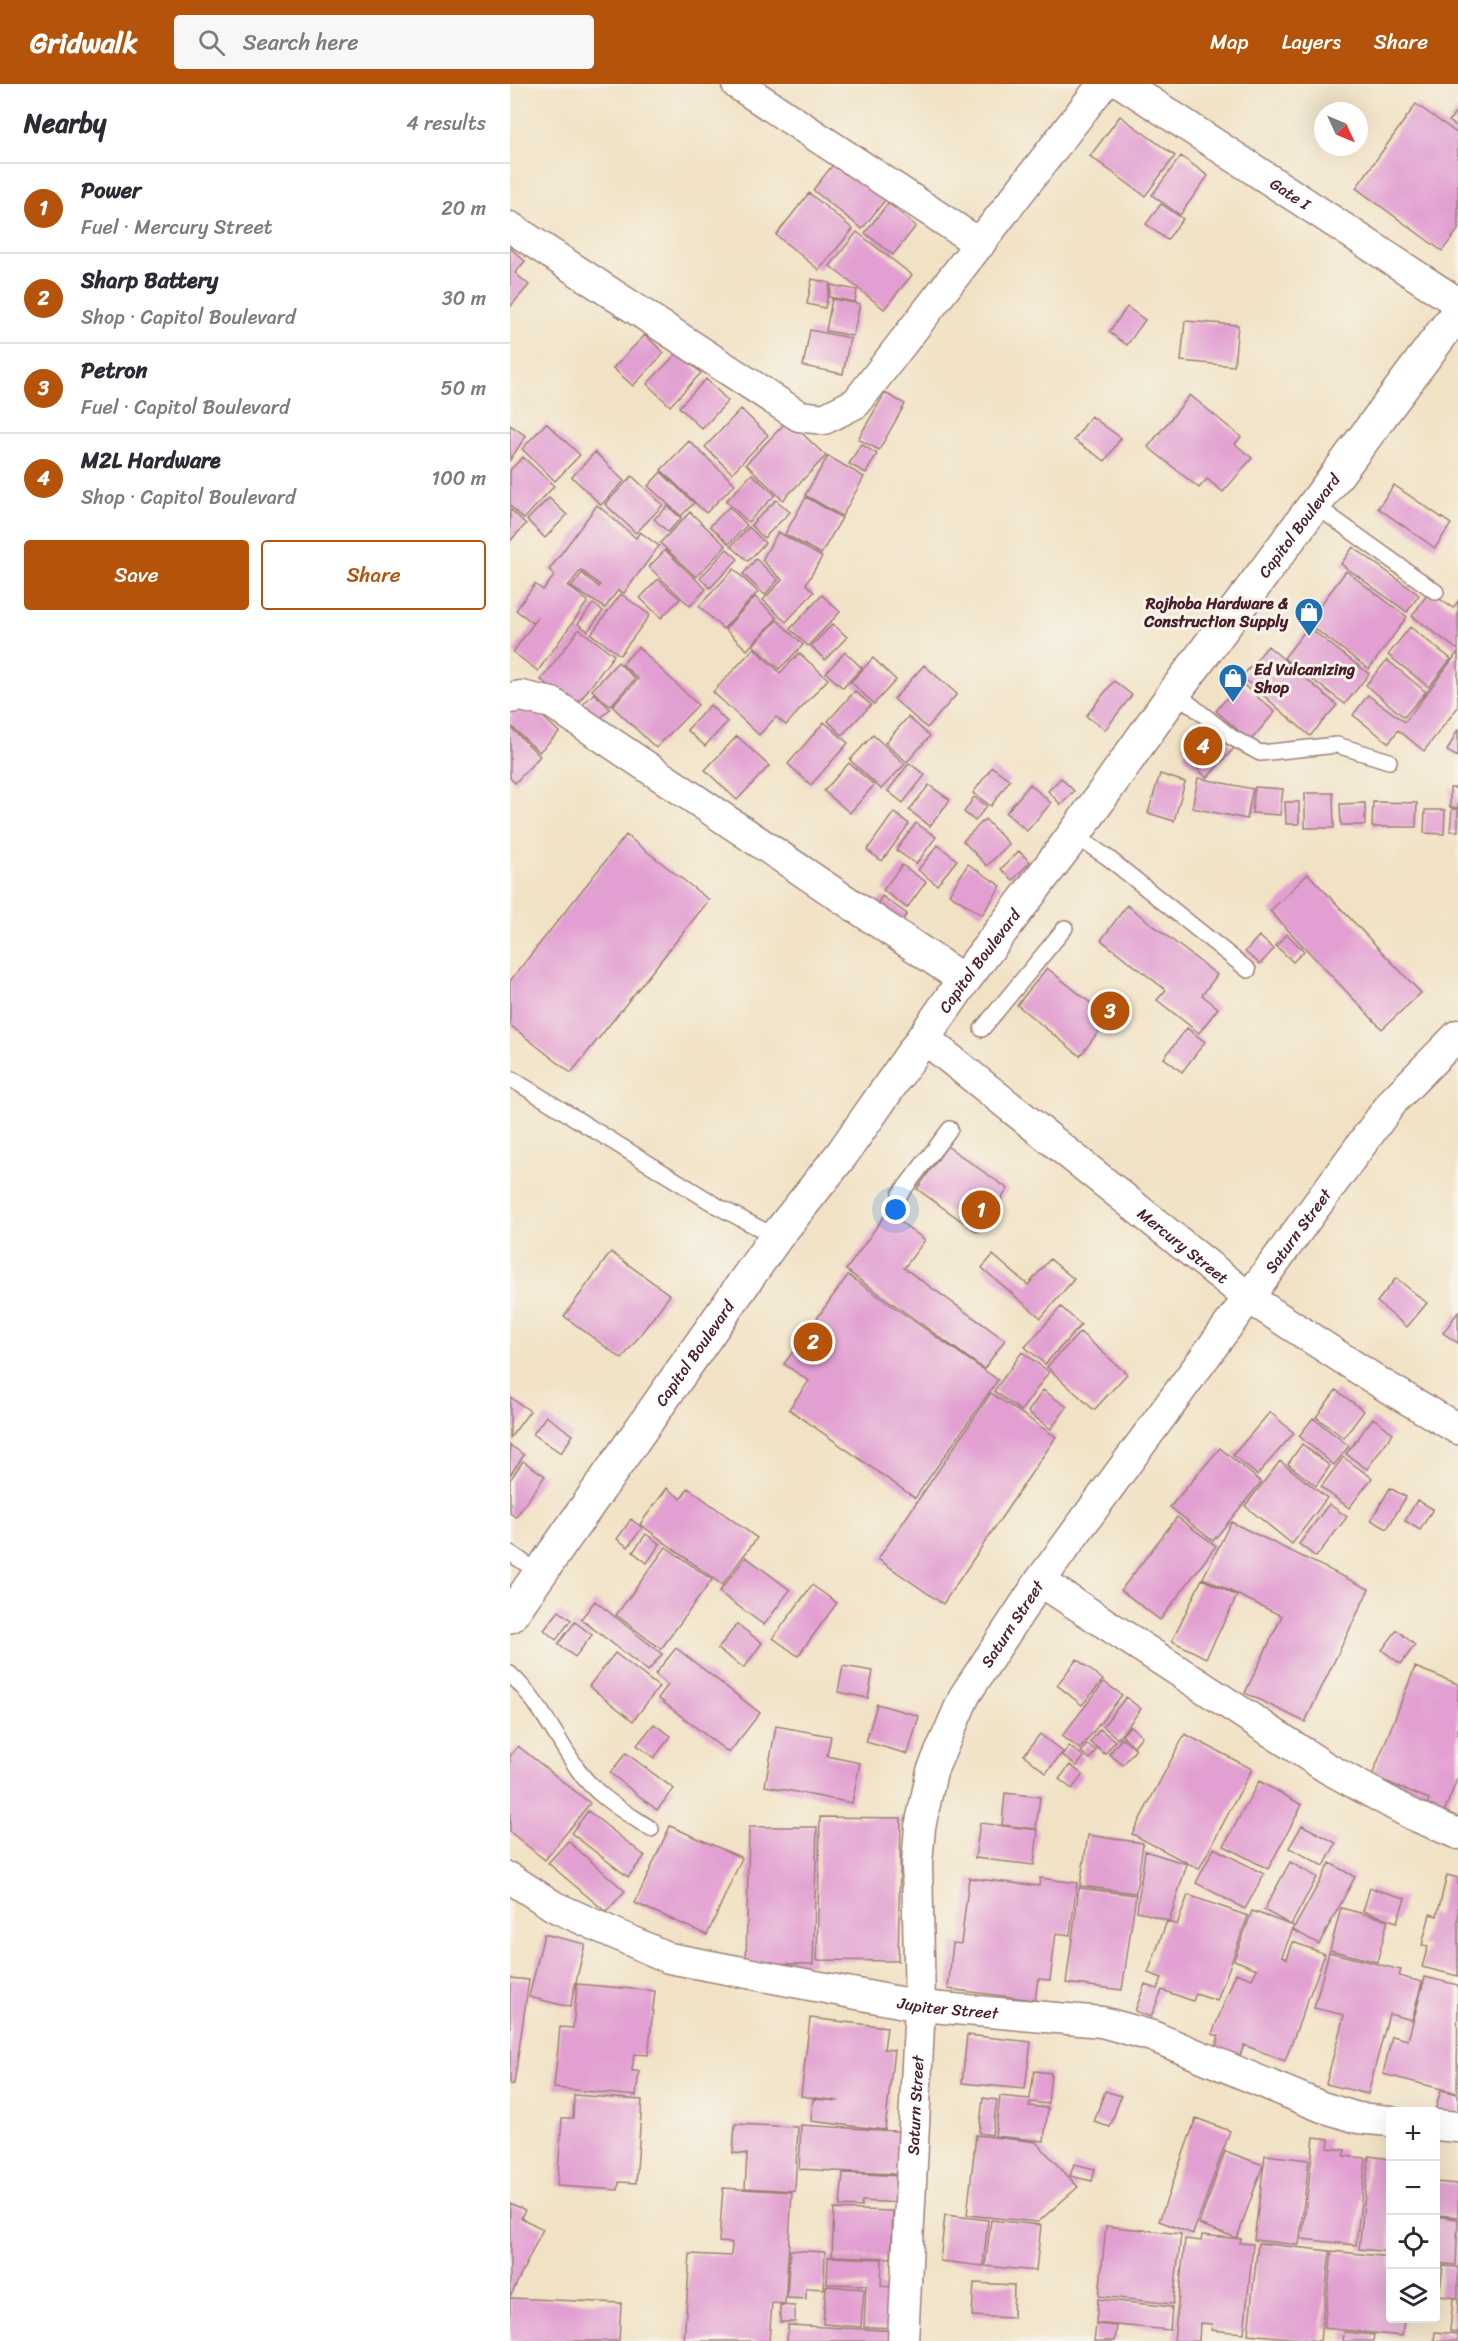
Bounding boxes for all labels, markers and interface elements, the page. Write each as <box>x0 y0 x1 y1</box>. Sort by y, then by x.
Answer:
search box <box>174 15 594 69</box>
text: Gridwalk <box>30 18 138 67</box>
text: Search here <box>243 23 359 62</box>
text: Map <box>1210 23 1249 61</box>
text: Layers <box>1282 23 1341 61</box>
text: Share <box>1374 23 1428 61</box>
icon: search <box>195 26 228 59</box>
text: Nearby <box>24 100 106 146</box>
north arrow <box>1314 102 1368 156</box>
text: 4 results <box>406 106 486 141</box>
street label: Gate I <box>1264 169 1318 218</box>
text: Power <box>81 171 141 210</box>
text: 1 <box>39 191 48 226</box>
text: 20 m <box>441 191 486 226</box>
text: Fuel · Mercury Street <box>81 210 272 245</box>
text: Sharp Battery <box>81 261 218 300</box>
text: 2 <box>38 281 49 316</box>
text: 30 m <box>442 281 486 316</box>
text: Shop · Capitol Boulevard <box>81 300 296 335</box>
text: Petron <box>81 351 147 390</box>
text: 3 <box>38 371 49 406</box>
text: 50 m <box>441 371 486 406</box>
text: Fuel · Capitol Boulevard <box>81 390 289 425</box>
text: M2L Hardware <box>81 441 221 480</box>
text: 4 <box>37 461 50 496</box>
text: 100 m <box>432 461 486 496</box>
street label: Capitol Boulevard <box>1250 466 1348 584</box>
text: Shop · Capitol Boulevard <box>81 480 296 515</box>
button: Save <box>24 540 249 610</box>
button: Share <box>261 540 486 610</box>
place label: Rojhoba Hardware & Construction Supply <box>1143 589 1289 636</box>
shop icon: Rojhoba Hardware & Construction Supply <box>1293 596 1325 638</box>
place label: Ed Vulcanizing Shop <box>1253 655 1356 702</box>
shop icon: Ed Vulcanizing Shop <box>1217 662 1249 704</box>
pin: 4 <box>1184 724 1222 768</box>
street label: Capitol Boulevard <box>931 901 1029 1019</box>
pin: 3 <box>1090 988 1130 1034</box>
street label: Saturn Street <box>1257 1182 1339 1280</box>
pin: 1 <box>962 1188 1000 1232</box>
your location <box>881 1195 910 1224</box>
street label: Mercury Street <box>1131 1200 1235 1291</box>
street label: Capitol Boulevard <box>647 1293 743 1412</box>
pin: 2 <box>794 1320 832 1364</box>
street label: Saturn Street <box>972 1574 1052 1673</box>
street label: Jupiter Street <box>894 1987 1000 2027</box>
street label: Saturn Street <box>898 2054 932 2156</box>
map controls <box>1386 2107 1440 2323</box>
button: + <box>1386 2107 1440 2161</box>
button: − <box>1386 2161 1440 2215</box>
button: locate <box>1386 2215 1440 2269</box>
button: layers <box>1386 2269 1440 2323</box>

